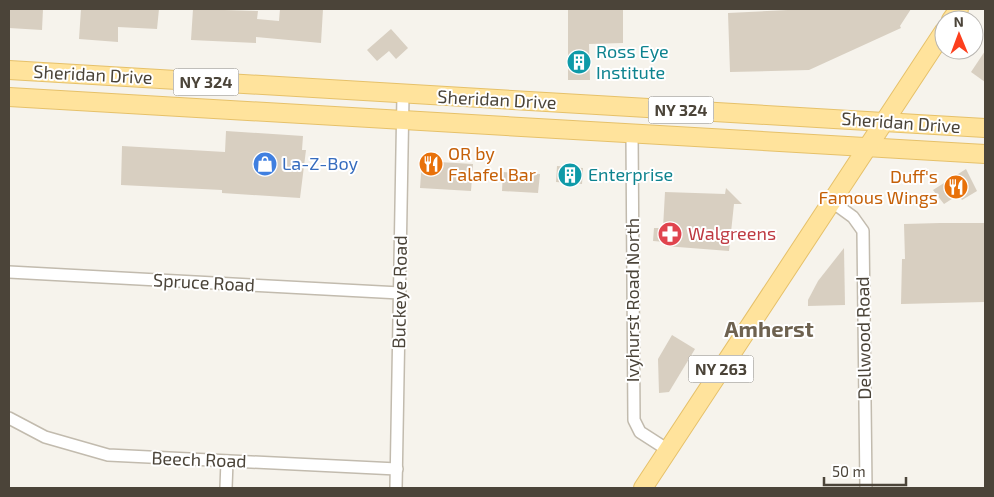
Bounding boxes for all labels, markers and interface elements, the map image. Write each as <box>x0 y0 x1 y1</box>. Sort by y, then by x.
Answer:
north arrow <box>934 10 984 60</box>
text: N <box>954 13 964 30</box>
place label: Ross Eye Institute <box>596 40 669 83</box>
building icon: Ross Eye Institute <box>566 49 592 75</box>
street label: Sheridan Drive <box>33 60 153 88</box>
road number: NY 324 <box>174 68 238 95</box>
street label: Sheridan Drive <box>437 85 557 113</box>
road number: NY 324 <box>648 96 714 124</box>
street label: Sheridan Drive <box>841 107 961 137</box>
place label: OR by Falafel Bar <box>448 142 536 185</box>
shop icon: La-Z-Boy <box>252 151 278 177</box>
restaurant icon: OR by Falafel Bar <box>418 151 444 177</box>
place label: La-Z-Boy <box>282 152 359 174</box>
building icon: Enterprise <box>557 162 583 188</box>
place label: Enterprise <box>588 163 673 185</box>
place label: Duff's Famous Wings <box>818 165 938 208</box>
restaurant icon: Duff's Famous Wings <box>943 174 969 200</box>
street label: Ivyhurst Road North <box>621 218 643 382</box>
pharmacy icon: Walgreens <box>657 221 683 247</box>
place label: Walgreens <box>688 222 776 244</box>
street label: Buckeye Road <box>387 235 411 349</box>
street label: Spruce Road <box>153 268 255 296</box>
street label: Dellwood Road <box>851 276 875 400</box>
district label: Amherst <box>724 315 814 341</box>
road number: NY 263 <box>688 356 754 382</box>
street label: Beech Road <box>151 446 247 472</box>
scale bar <box>824 454 906 486</box>
text: 50 m <box>832 462 866 480</box>

